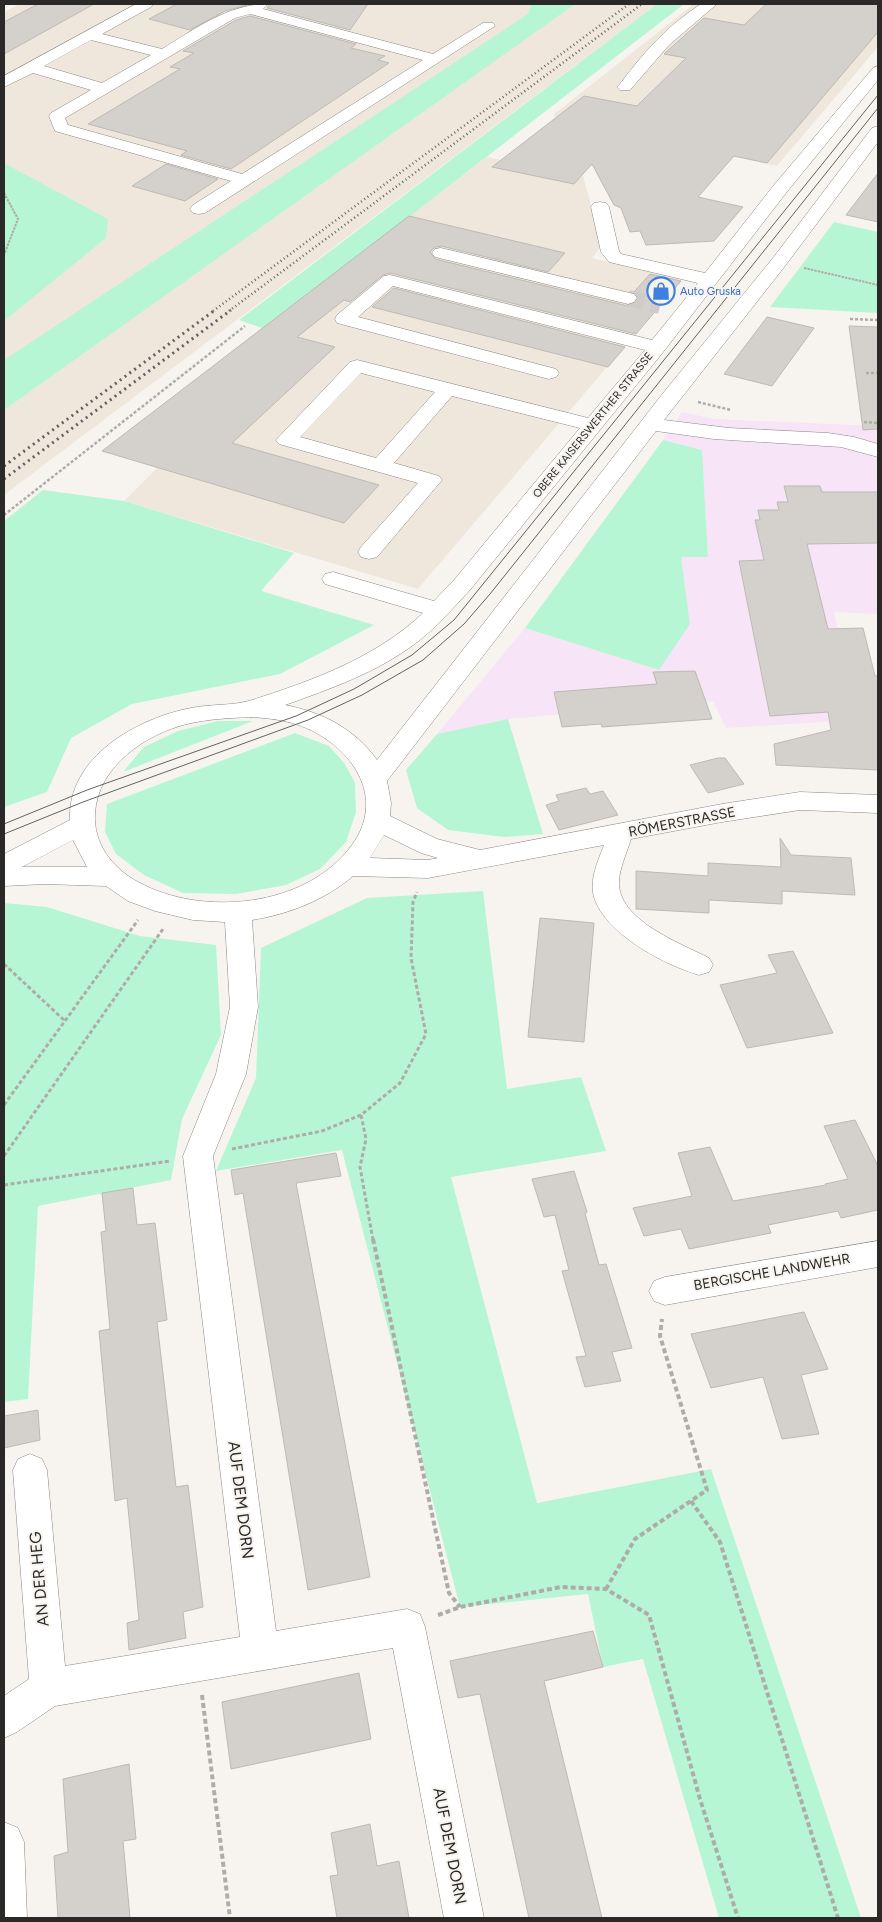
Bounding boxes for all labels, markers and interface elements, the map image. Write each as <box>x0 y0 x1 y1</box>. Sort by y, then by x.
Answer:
shop icon: Auto Gruska <box>646 276 676 306</box>
place label: Auto Gruska <box>680 285 741 298</box>
street label: OBERE KAISERSWERTHER STRASSE <box>530 350 656 500</box>
street label: RÖMERSTRASSE <box>627 803 737 841</box>
street label: BERGISCHE LANDWEHR <box>692 1250 852 1294</box>
street label: AUF DEM DORN <box>224 1440 258 1560</box>
street label: AN DER HEG <box>25 1531 53 1627</box>
street label: AUF DEM DORN <box>429 1786 471 1906</box>

